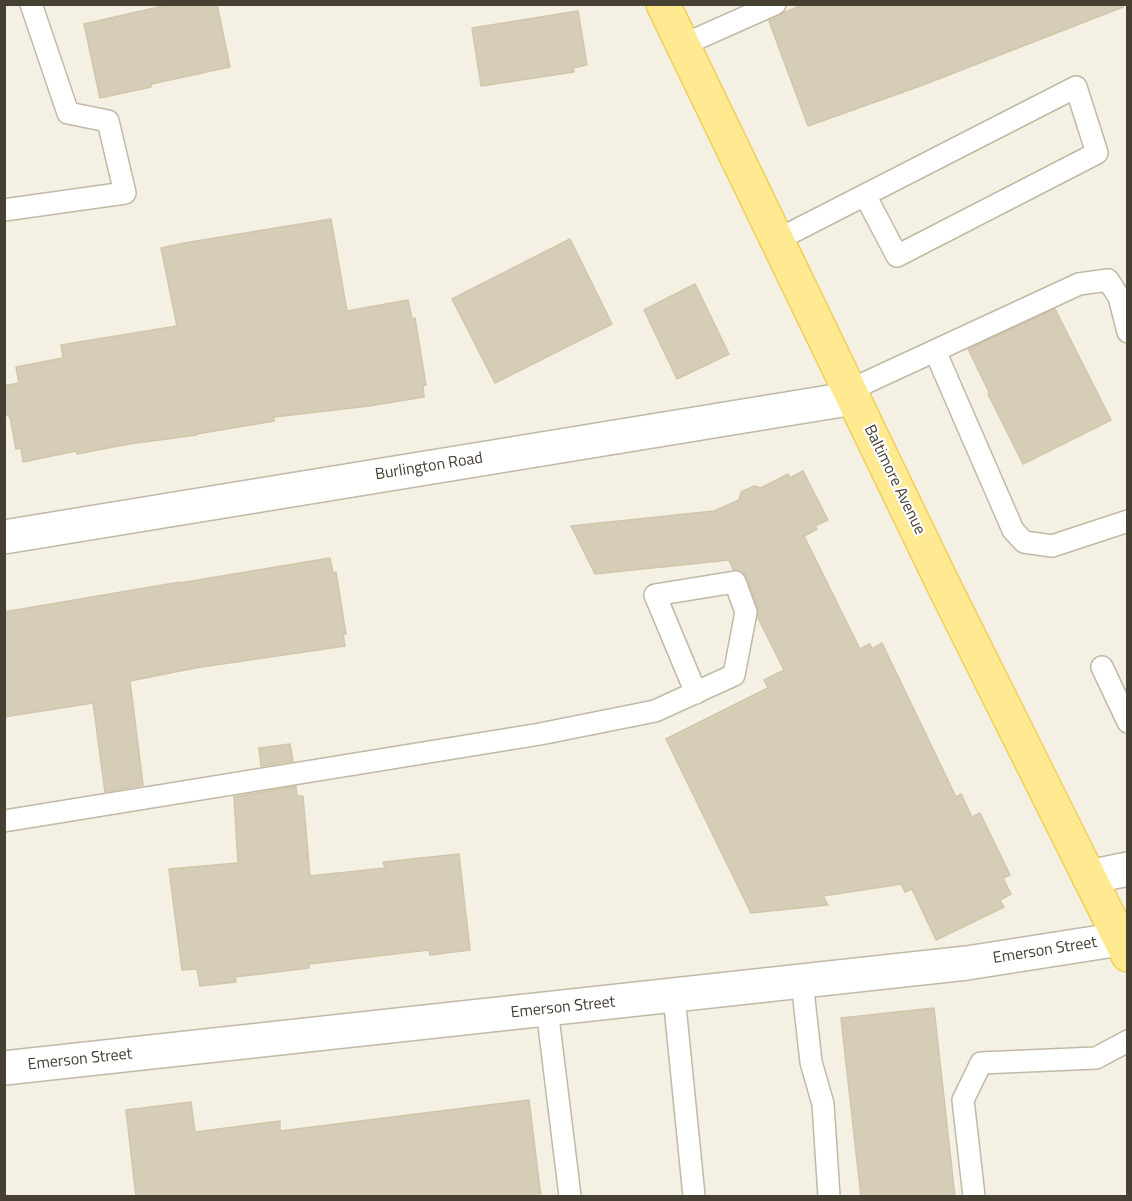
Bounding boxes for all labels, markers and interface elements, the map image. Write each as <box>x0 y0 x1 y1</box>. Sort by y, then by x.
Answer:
street label: Baltimore Avenue <box>859 422 929 538</box>
street label: Burlington Road <box>374 449 484 485</box>
street label: Emerson Street <box>992 933 1098 969</box>
street label: Emerson Street <box>510 993 616 1023</box>
street label: Emerson Street <box>27 1045 133 1075</box>

